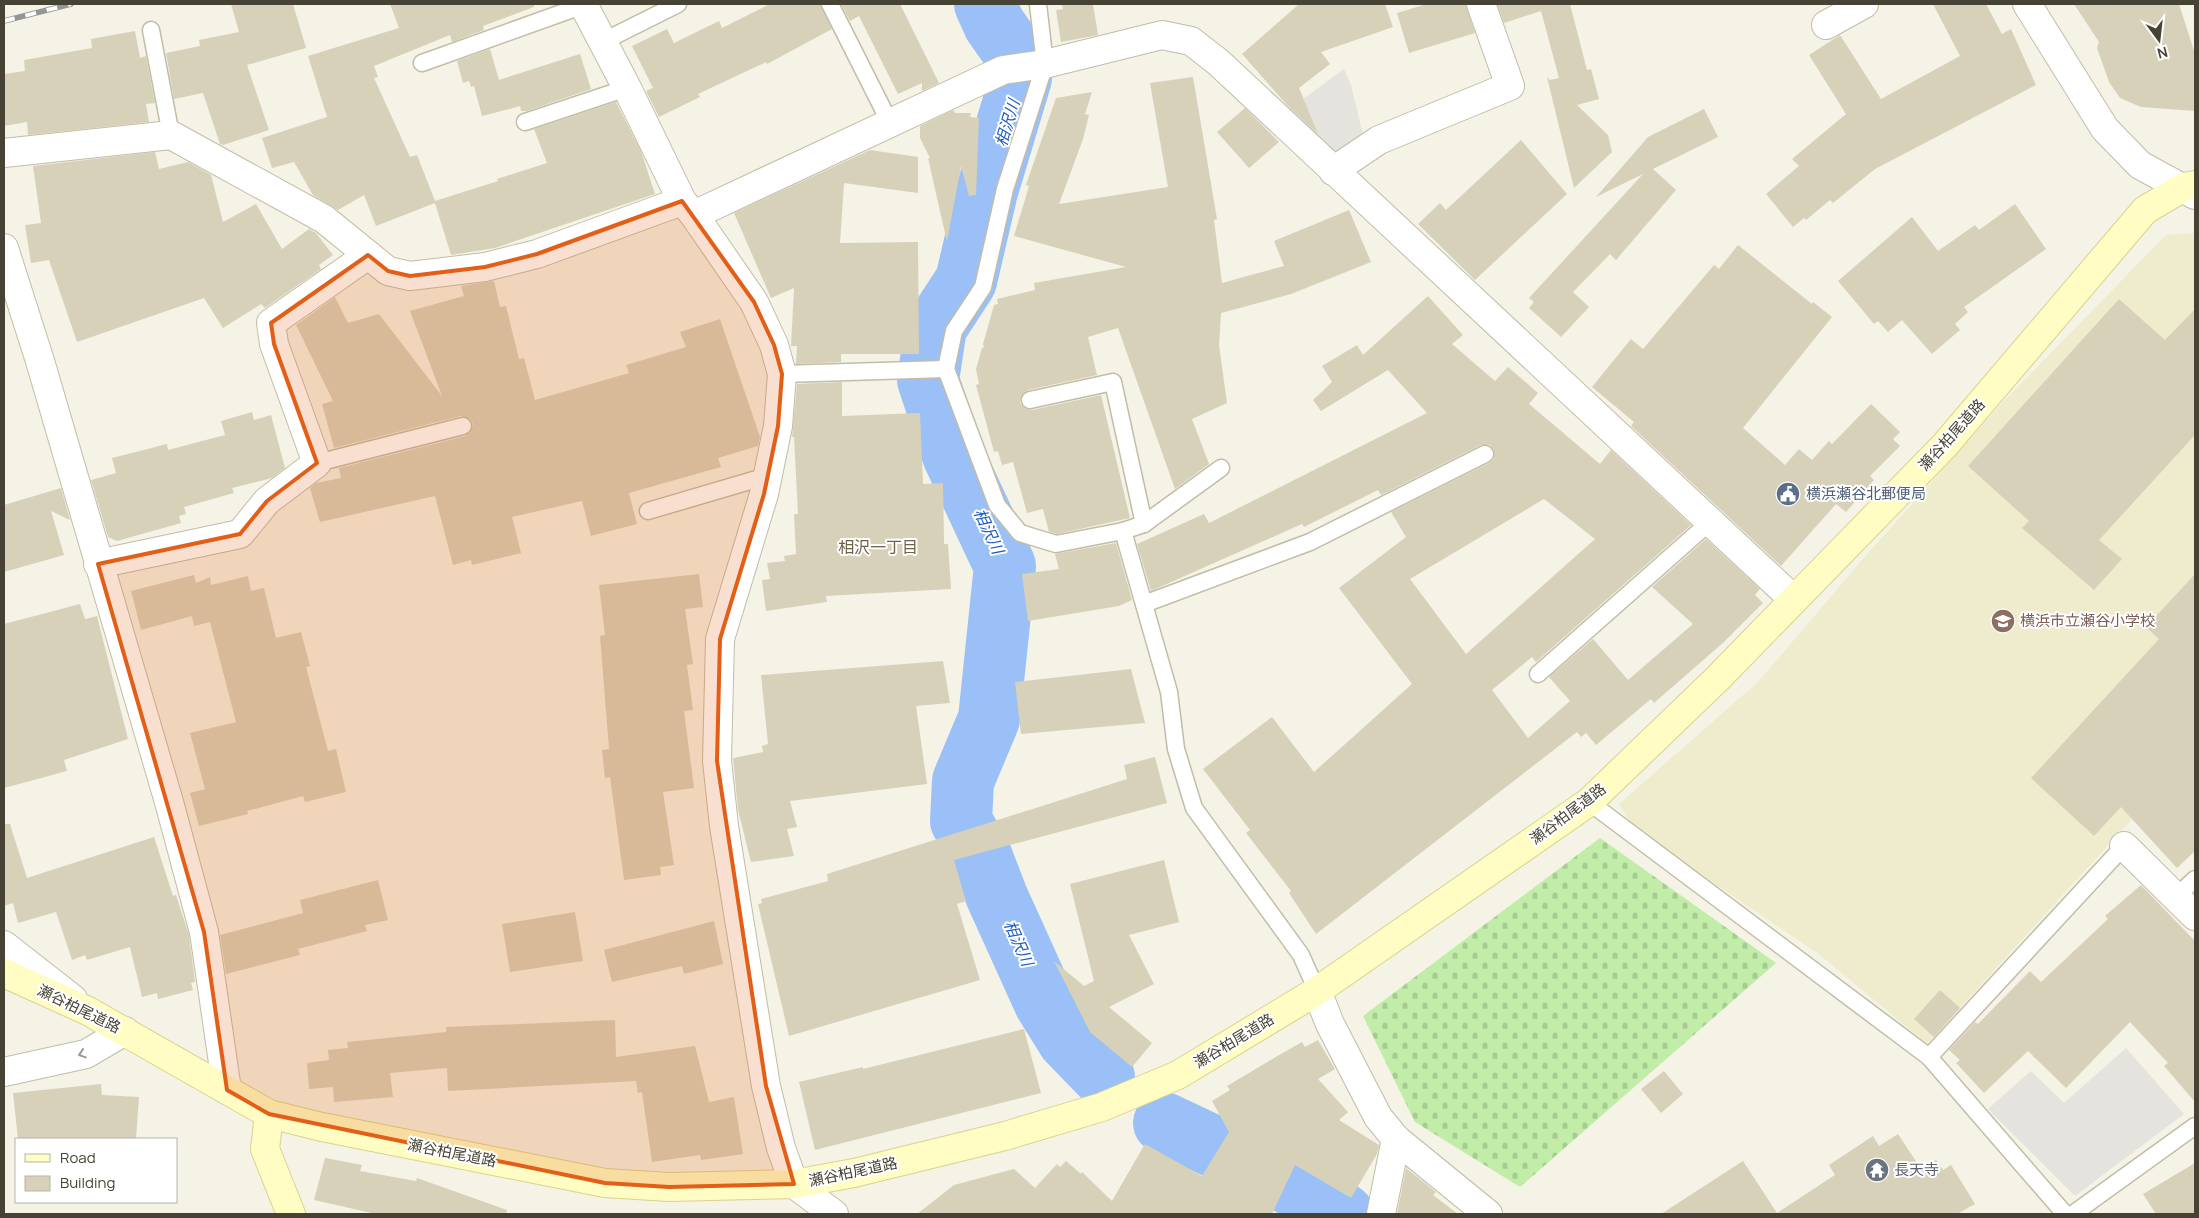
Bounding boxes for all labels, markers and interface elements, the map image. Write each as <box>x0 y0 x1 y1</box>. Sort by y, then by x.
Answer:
north arrow <box>2134 15 2184 65</box>
text: N <box>2155 43 2170 64</box>
water label: 相沢川 <box>989 95 1025 149</box>
street label: 瀬谷柏尾道路 <box>1914 394 1990 475</box>
public building icon: 横浜瀬谷北郵便局 <box>1775 481 1801 507</box>
place label: 横浜瀬谷北郵便局 <box>1806 483 1926 504</box>
water label: 相沢川 <box>969 505 1010 559</box>
district label: 相沢一丁目 <box>838 536 918 558</box>
school or university icon: 横浜市立瀬谷小学校 <box>1990 608 2016 634</box>
place label: 横浜市立瀬谷小学校 <box>2020 610 2155 631</box>
street label: 瀬谷柏尾道路 <box>1525 778 1610 849</box>
water label: 相沢川 <box>999 917 1040 971</box>
street label: 瀬谷柏尾道路 <box>34 979 124 1038</box>
street label: 瀬谷柏尾道路 <box>1190 1008 1278 1073</box>
one-way arrow <box>78 1048 87 1058</box>
street label: 瀬谷柏尾道路 <box>406 1134 498 1171</box>
legend <box>15 1138 178 1203</box>
text: Road <box>60 1147 96 1168</box>
street label: 瀬谷柏尾道路 <box>807 1152 899 1191</box>
temple icon: 長天寺 <box>1864 1157 1890 1183</box>
place label: 長天寺 <box>1894 1159 1939 1180</box>
text: Building <box>60 1172 115 1193</box>

